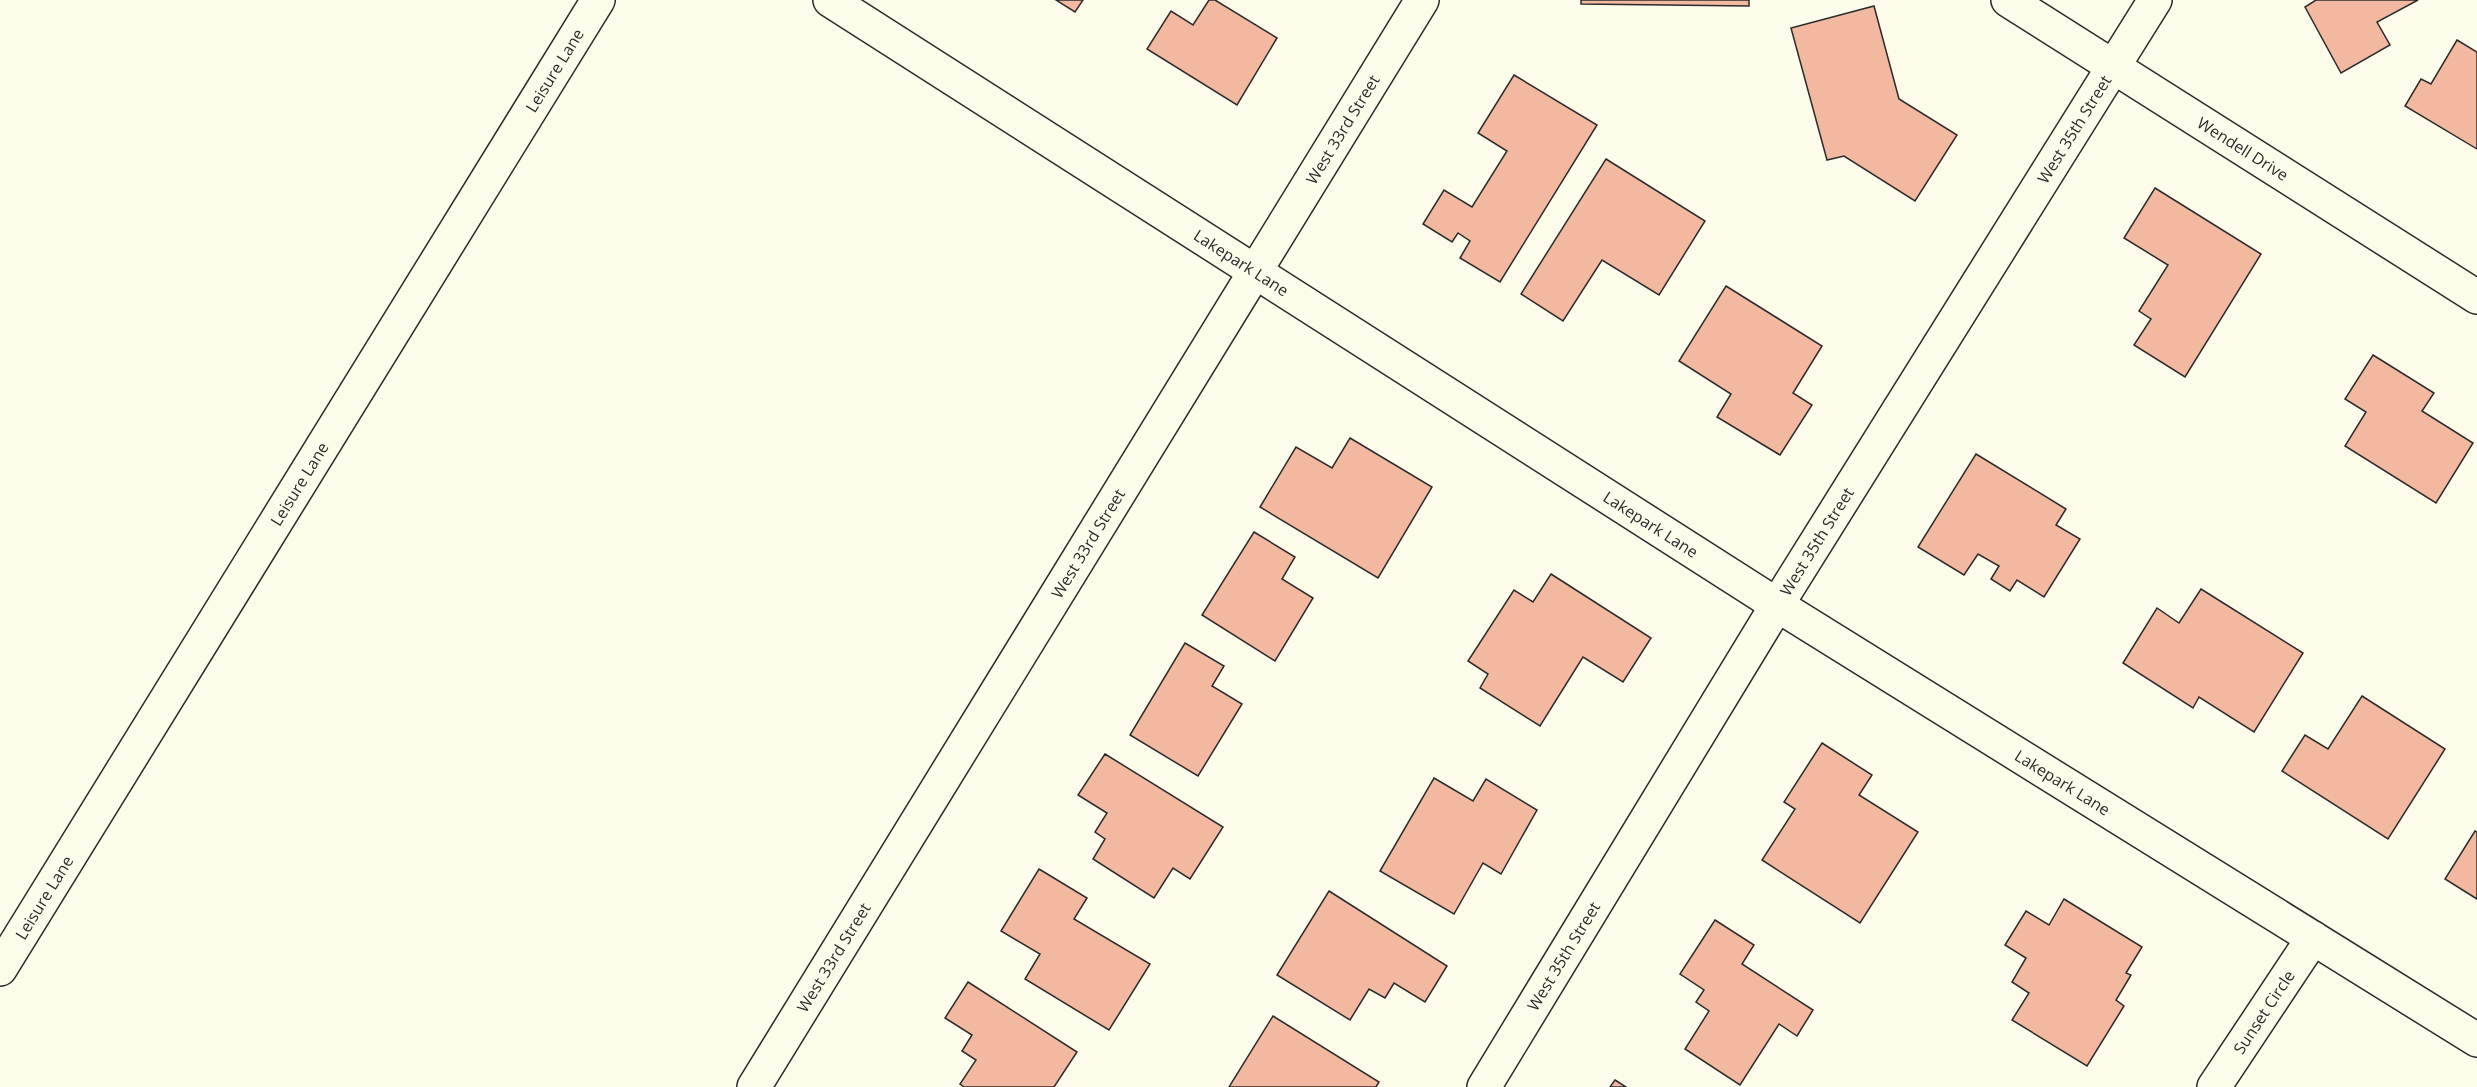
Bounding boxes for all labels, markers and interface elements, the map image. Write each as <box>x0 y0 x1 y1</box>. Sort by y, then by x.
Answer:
street label: Leisure Lane <box>520 24 589 116</box>
street label: West 33rd Street <box>1300 70 1385 188</box>
street label: West 35th Street <box>2032 71 2117 188</box>
street label: Wendell Drive <box>2193 112 2293 186</box>
street label: Lakepark Lane <box>1190 224 1293 301</box>
street label: Leisure Lane <box>265 438 334 530</box>
street label: West 35th Street <box>1775 483 1859 600</box>
street label: West 33rd Street <box>1046 484 1130 602</box>
street label: Lakepark Lane <box>1599 486 1702 563</box>
street label: Lakepark Lane <box>2011 745 2114 820</box>
street label: Leisure Lane <box>10 851 78 944</box>
street label: West 35th Street <box>1522 897 1605 1015</box>
street label: West 33rd Street <box>792 898 876 1016</box>
street label: Sunset Circle <box>2228 966 2300 1058</box>

